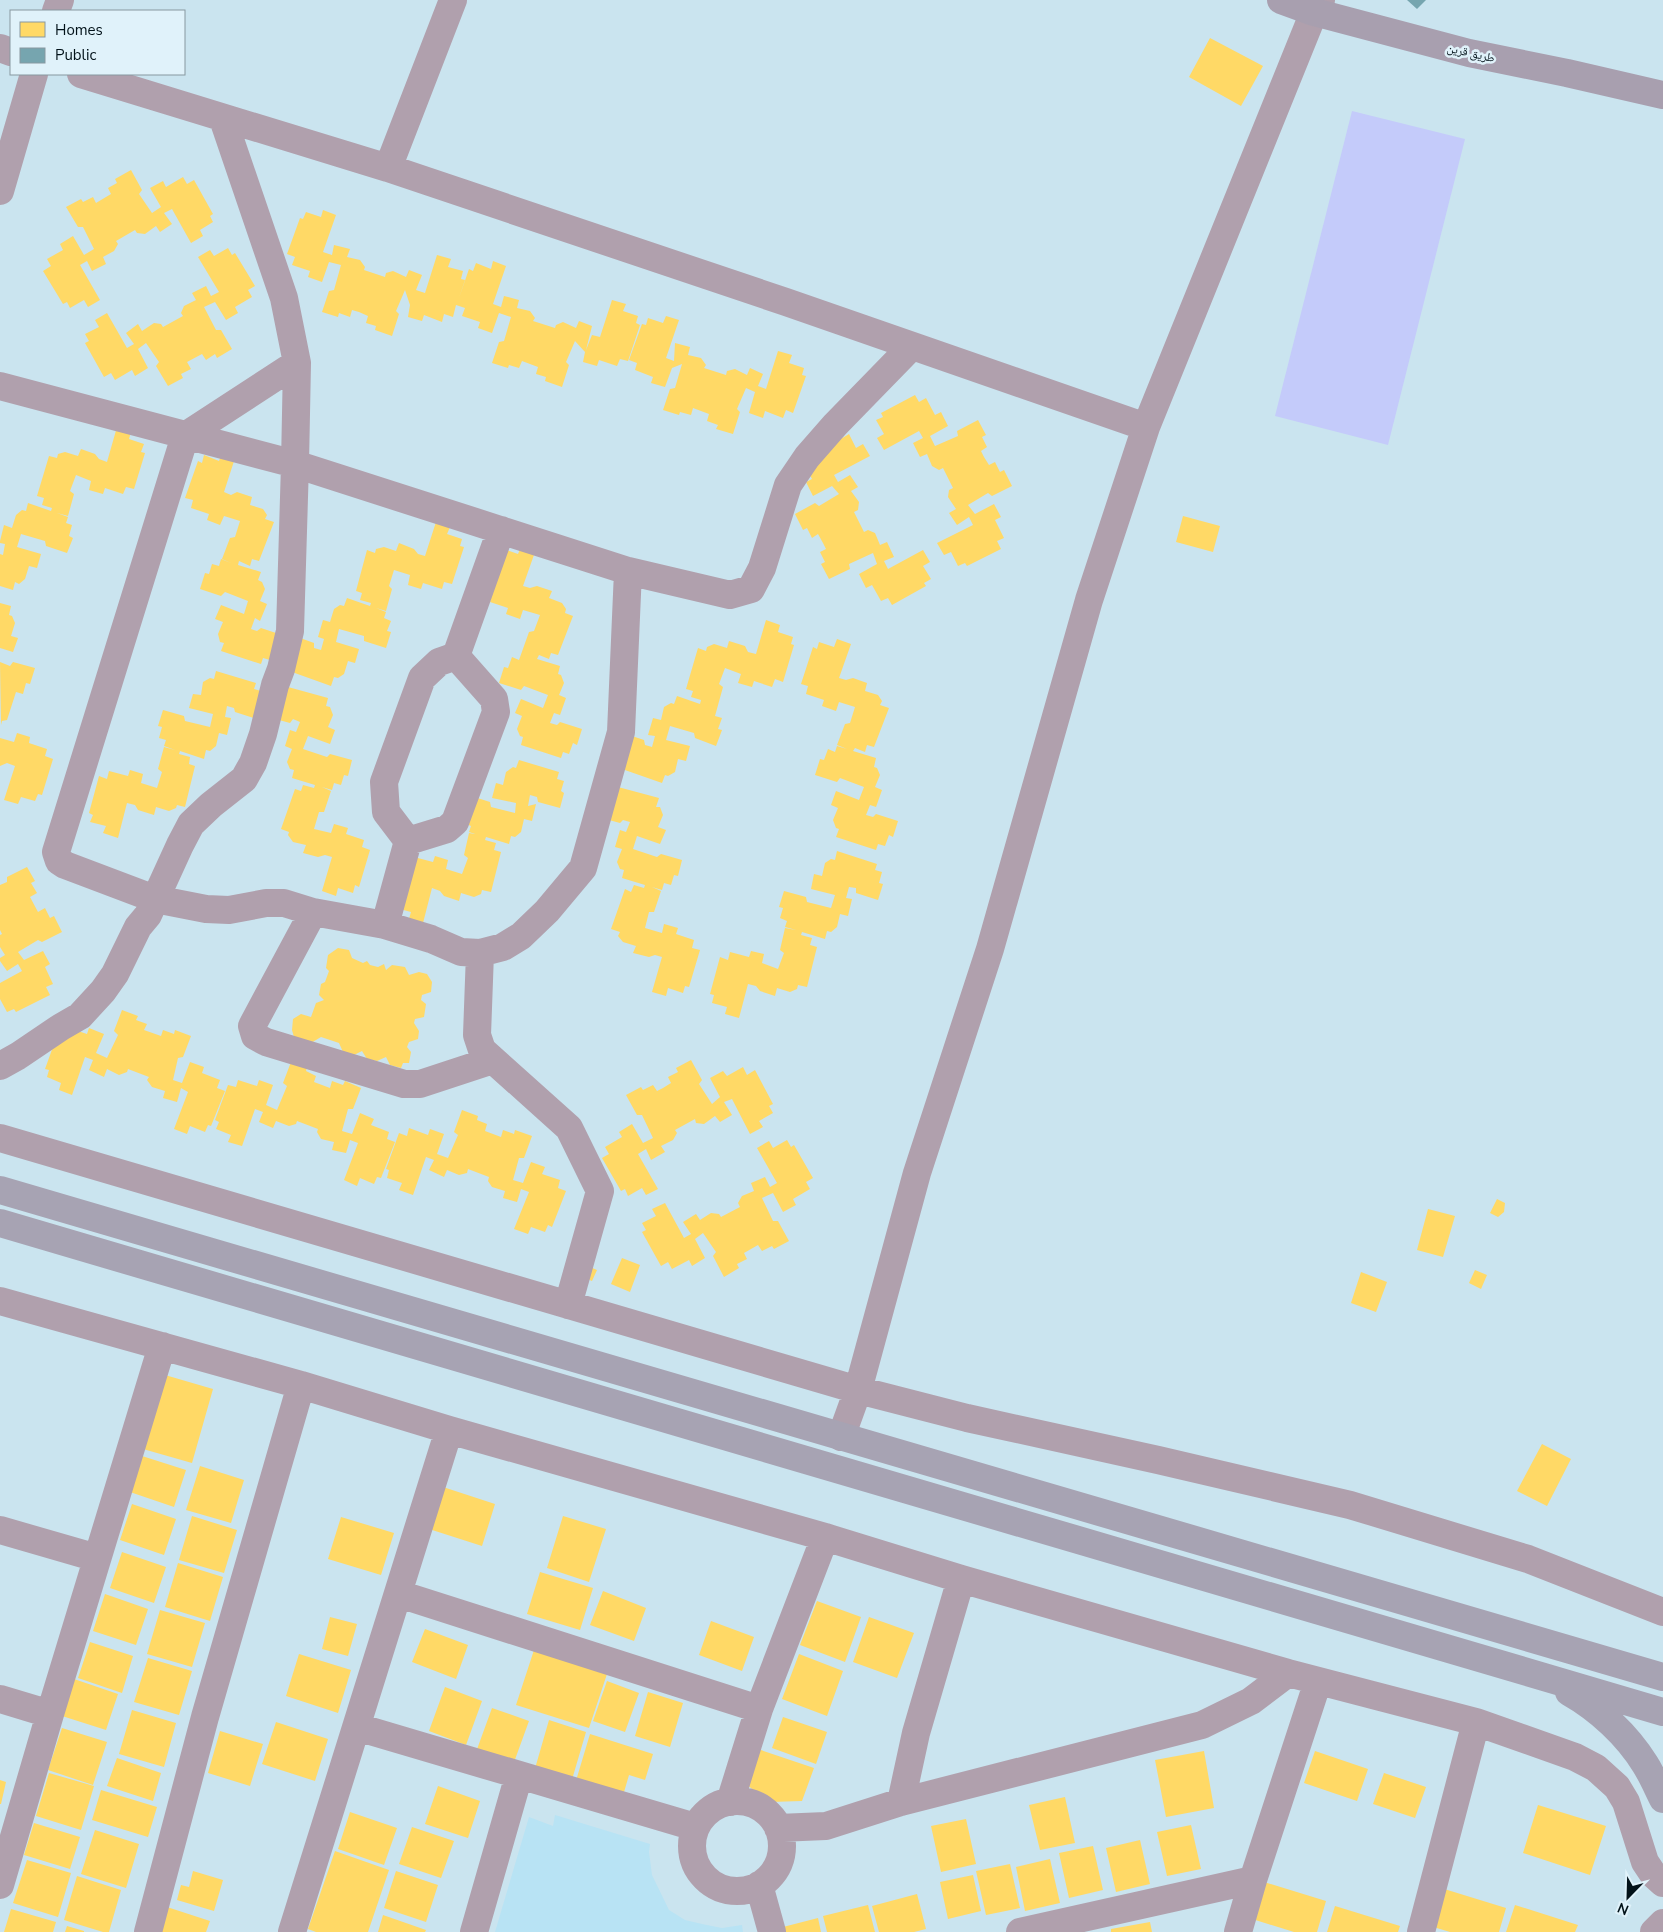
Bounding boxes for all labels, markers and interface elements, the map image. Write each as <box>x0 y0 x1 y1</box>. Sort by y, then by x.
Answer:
legend <box>10 10 185 75</box>
text: Homes <box>55 20 103 40</box>
street label: طريق قرين <box>1445 40 1497 66</box>
text: Public <box>55 45 96 65</box>
north arrow <box>1603 1872 1653 1922</box>
text: N <box>1615 1898 1632 1919</box>

